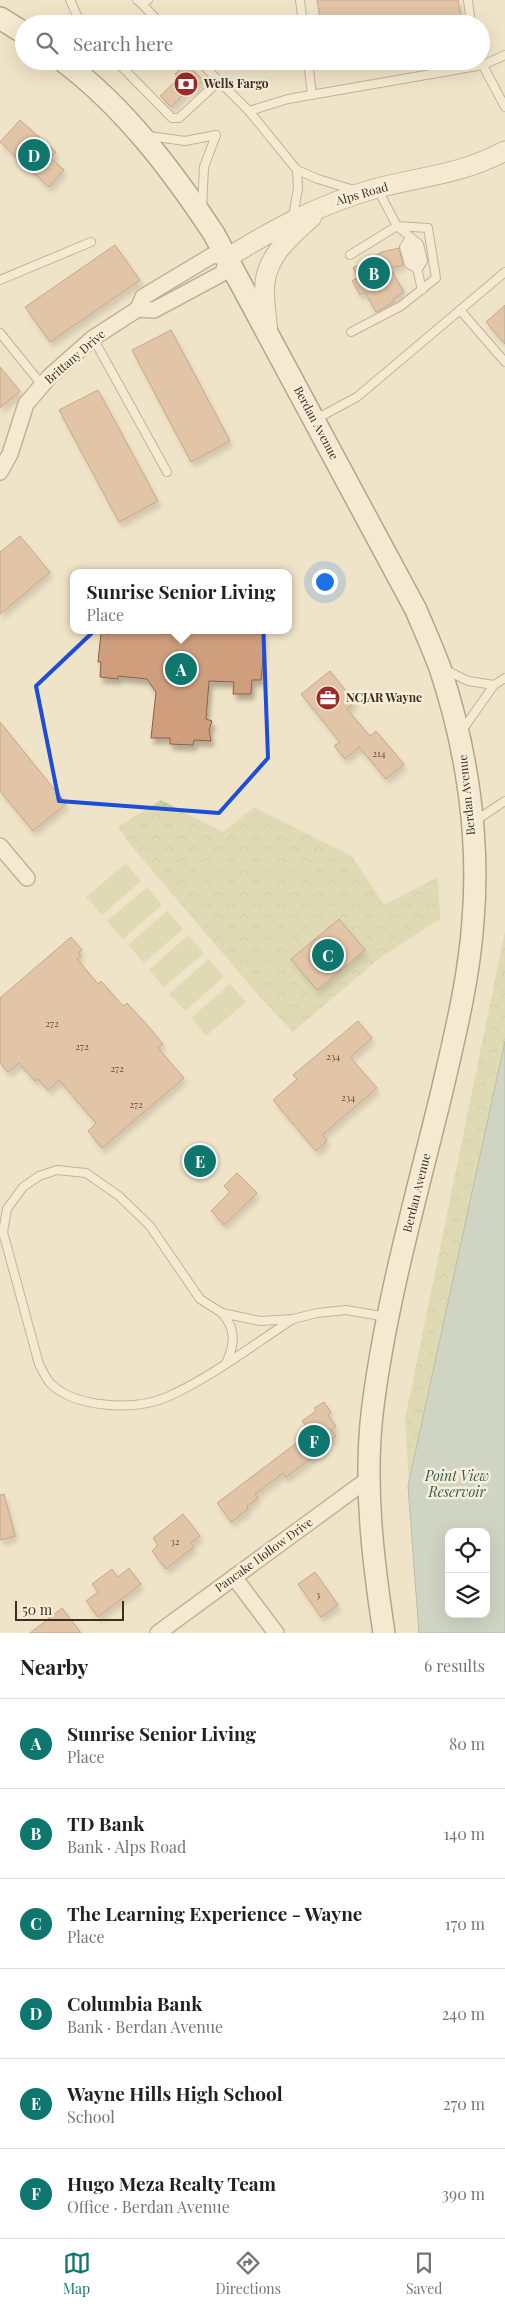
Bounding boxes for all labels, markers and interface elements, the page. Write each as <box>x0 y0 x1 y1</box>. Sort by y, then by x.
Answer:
search box <box>15 15 490 70</box>
icon: search <box>33 29 61 57</box>
text: Search here <box>73 30 173 56</box>
bank icon: Wells Fargo <box>173 71 199 97</box>
place label: Wells Fargo <box>203 75 269 91</box>
pin: D <box>18 136 50 174</box>
street label: Alps Road <box>333 178 390 208</box>
pin: B <box>358 254 390 292</box>
street label: Brittany Drive <box>41 325 108 387</box>
street label: Berdan Avenue <box>291 383 343 462</box>
popup <box>70 569 292 634</box>
your location <box>312 569 338 595</box>
text: Sunrise Senior Living <box>87 578 275 604</box>
text: Place <box>87 604 124 625</box>
pin: A <box>165 650 197 688</box>
office icon: NCJAR Wayne <box>315 685 341 711</box>
place label: NCJAR Wayne <box>346 689 422 705</box>
house number: 214 <box>372 746 386 760</box>
street label: Berdan Avenue <box>454 754 478 836</box>
pin: C <box>312 936 344 974</box>
house number: 272 <box>45 1016 59 1030</box>
house number: 272 <box>75 1039 89 1053</box>
house number: 234 <box>326 1049 340 1063</box>
house number: 272 <box>110 1061 124 1075</box>
house number: 234 <box>341 1090 355 1104</box>
house number: 272 <box>129 1097 143 1111</box>
pin: E <box>184 1142 216 1180</box>
street label: Berdan Avenue <box>398 1152 434 1234</box>
pin: F <box>298 1422 330 1460</box>
water label: Point View Reservoir <box>424 1466 489 1501</box>
street label: Pancake Hollow Drive <box>211 1513 315 1595</box>
map controls <box>445 1528 490 1618</box>
button: locate <box>445 1528 490 1573</box>
house number: 32 <box>170 1534 180 1548</box>
button: layers <box>445 1573 490 1618</box>
house number: 3 <box>316 1587 321 1601</box>
scale bar <box>15 1598 124 1621</box>
text: 50 m <box>22 1600 52 1619</box>
text: Nearby <box>20 1652 89 1680</box>
text: 6 results <box>424 1655 485 1676</box>
text: Sunrise Senior Living <box>67 1720 256 1746</box>
text: A <box>31 1733 41 1754</box>
text: 80 m <box>449 1733 485 1754</box>
text: Place <box>67 1746 105 1767</box>
text: TD Bank <box>67 1810 144 1836</box>
text: B <box>31 1823 41 1844</box>
text: 140 m <box>443 1823 485 1844</box>
text: Bank · Alps Road <box>67 1836 186 1857</box>
text: The Learning Experience - Wayne <box>67 1900 362 1926</box>
text: C <box>30 1913 42 1934</box>
text: 170 m <box>445 1913 485 1934</box>
text: Place <box>67 1926 105 1947</box>
text: Columbia Bank <box>67 1990 202 2016</box>
text: D <box>30 2003 42 2024</box>
text: 240 m <box>442 2003 485 2024</box>
text: Bank · Berdan Avenue <box>67 2016 223 2037</box>
text: Wayne Hills High School <box>67 2080 283 2106</box>
text: E <box>31 2093 41 2114</box>
text: 270 m <box>443 2093 485 2114</box>
text: School <box>67 2106 115 2127</box>
text: Hugo Meza Realty Team <box>67 2170 276 2196</box>
text: F <box>31 2183 41 2204</box>
text: 390 m <box>442 2183 485 2204</box>
text: Office · Berdan Avenue <box>67 2196 230 2217</box>
tab: Map <box>63 2249 91 2298</box>
tab: Directions <box>216 2249 281 2298</box>
tab: Saved <box>406 2249 442 2298</box>

